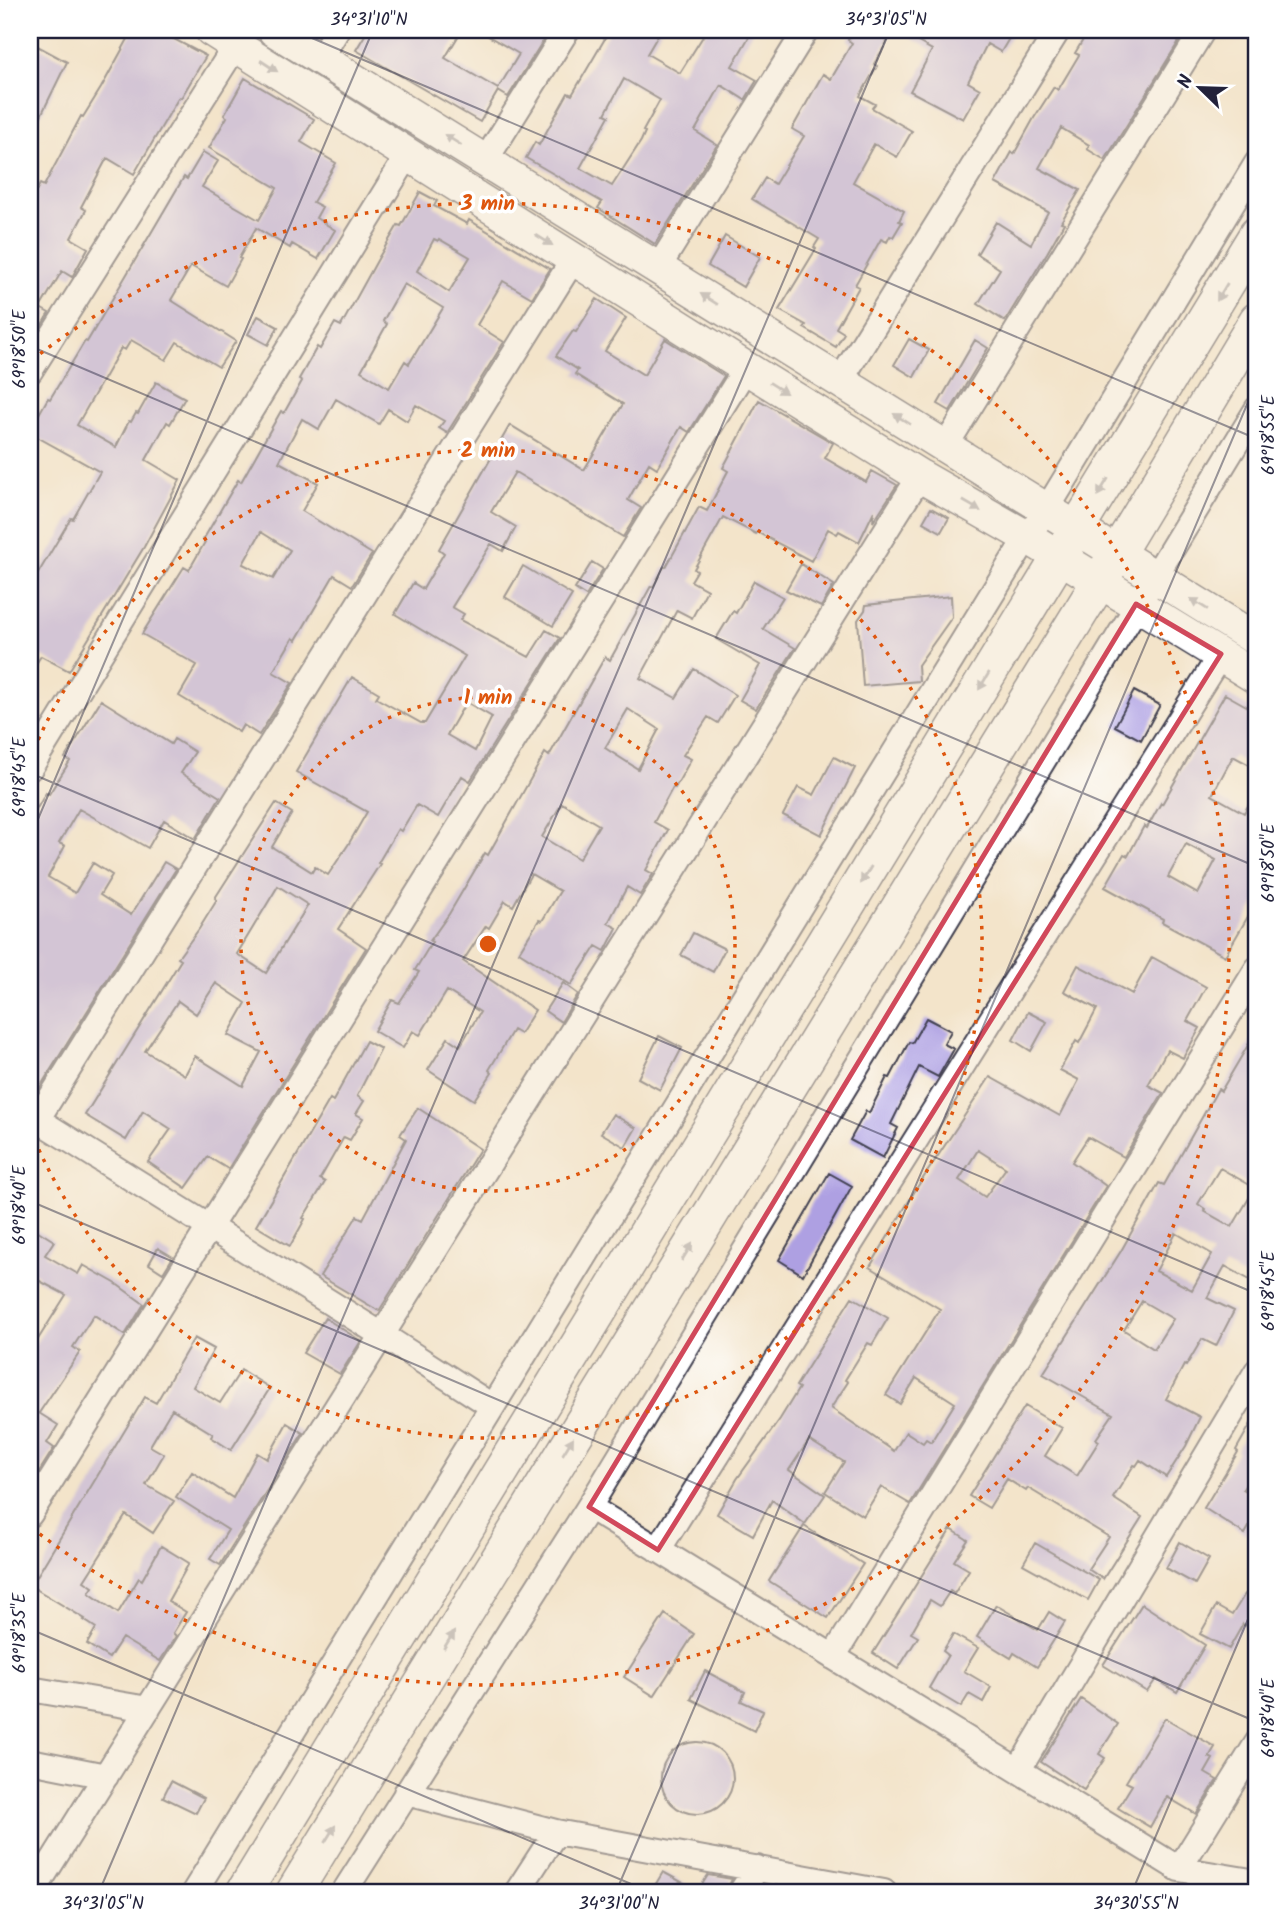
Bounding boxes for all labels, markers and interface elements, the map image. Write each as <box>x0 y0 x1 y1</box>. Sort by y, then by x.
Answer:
text: 34°31'10"N <box>330 6 408 35</box>
text: 34°31'05"N <box>845 6 927 35</box>
north arrow <box>1164 52 1234 122</box>
one-way arrow <box>259 59 278 72</box>
text: N <box>1170 71 1202 94</box>
one-way arrow <box>443 134 462 147</box>
text: 3 min <box>460 188 515 221</box>
one-way arrow <box>534 233 554 246</box>
one-way arrow <box>1215 283 1228 302</box>
one-way arrow <box>699 293 718 306</box>
text: 69°18'50"E <box>6 309 35 389</box>
one-way arrow <box>768 381 787 394</box>
text: 69°18'55"E <box>1255 395 1284 475</box>
one-way arrow <box>892 413 911 426</box>
text: 2 min <box>461 435 515 468</box>
one-way arrow <box>1097 477 1109 496</box>
one-way arrow <box>962 500 982 512</box>
one-way arrow <box>1190 597 1209 610</box>
one-way arrow <box>978 671 991 690</box>
text: 1 min <box>464 682 512 715</box>
text: 69°18'45"E <box>6 737 35 817</box>
text: 69°18'50"E <box>1255 823 1284 903</box>
one-way arrow <box>859 865 872 884</box>
centre of rings <box>476 932 500 956</box>
text: 69°18'40"E <box>6 1165 35 1245</box>
one-way arrow <box>681 1243 693 1262</box>
text: 69°18'45"E <box>1255 1251 1284 1331</box>
one-way arrow <box>562 1437 574 1456</box>
text: 69°18'35"E <box>6 1592 35 1673</box>
one-way arrow <box>443 1631 455 1650</box>
text: 69°18'40"E <box>1255 1678 1284 1758</box>
one-way arrow <box>324 1825 336 1844</box>
text: 34°31'05"N <box>62 1890 144 1919</box>
text: 34°31'00"N <box>579 1890 659 1919</box>
text: 34°30'55"N <box>1093 1890 1179 1919</box>

